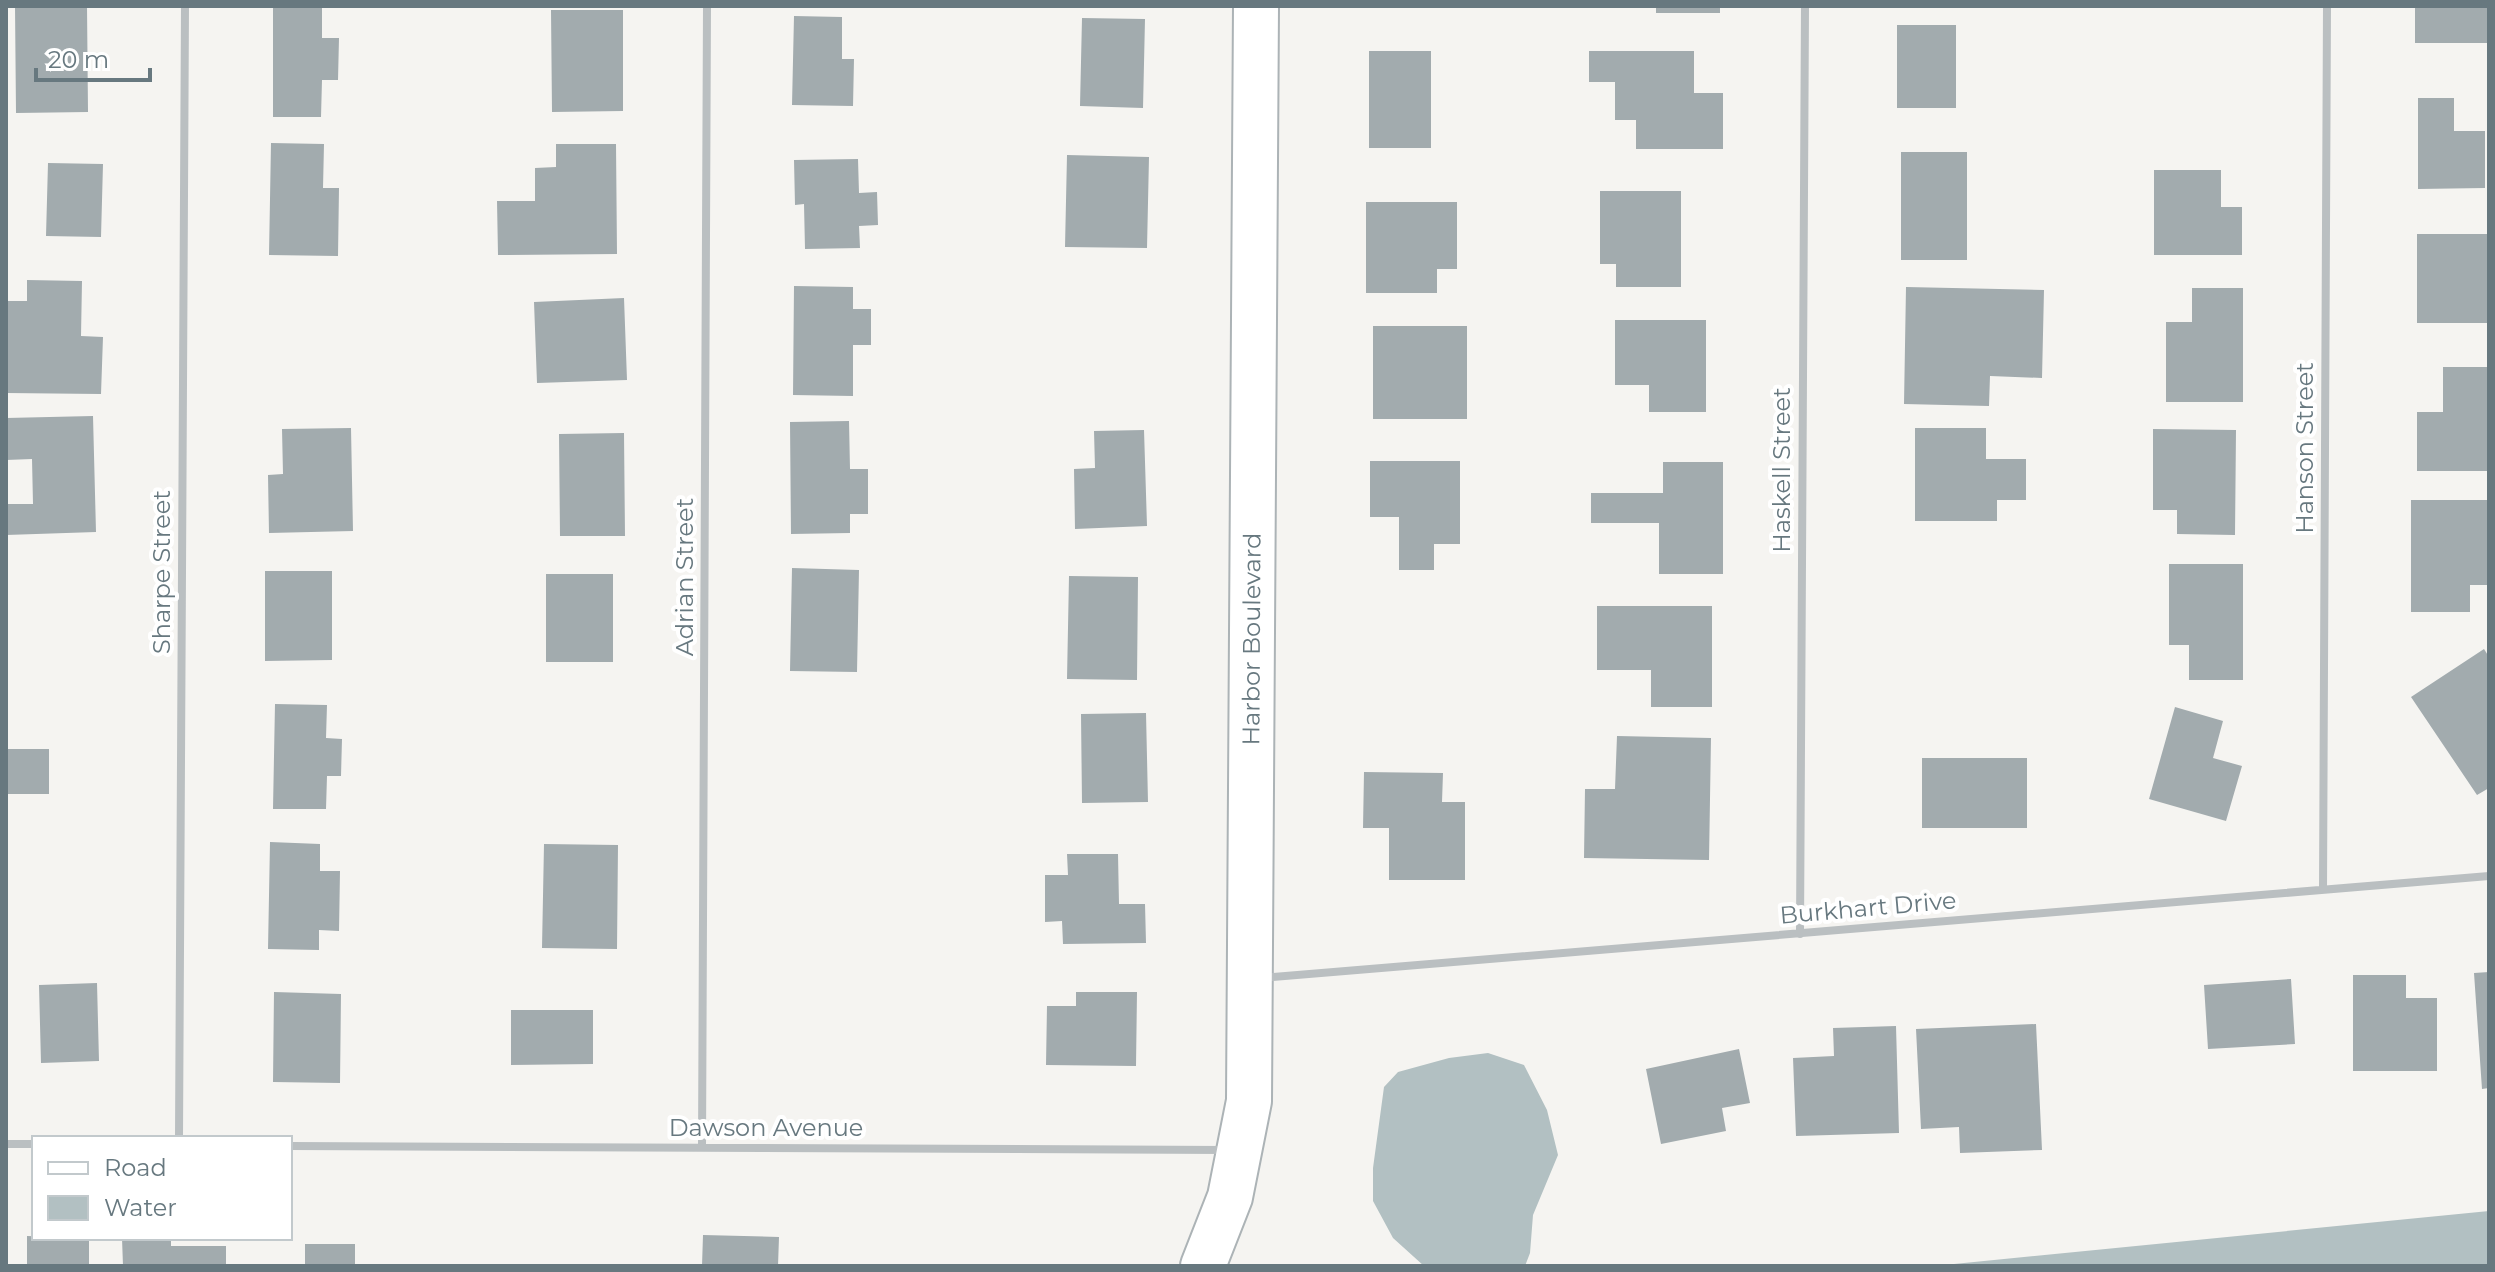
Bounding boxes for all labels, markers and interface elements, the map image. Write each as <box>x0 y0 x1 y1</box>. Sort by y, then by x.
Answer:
scale bar <box>36 32 150 82</box>
text: 20 m <box>48 45 109 74</box>
street label: Hanson Street <box>2290 362 2319 534</box>
street label: Haskell Street <box>1767 387 1796 553</box>
street label: Sharpe Street <box>147 490 176 654</box>
street label: Adrian Street <box>670 498 699 656</box>
street label: Harbor Boulevard <box>1236 532 1267 745</box>
street label: Burkhart Drive <box>1778 885 1958 930</box>
street label: Dawson Avenue <box>669 1113 863 1142</box>
legend <box>32 1136 292 1240</box>
text: Road <box>104 1153 167 1182</box>
text: Water <box>104 1193 177 1222</box>

